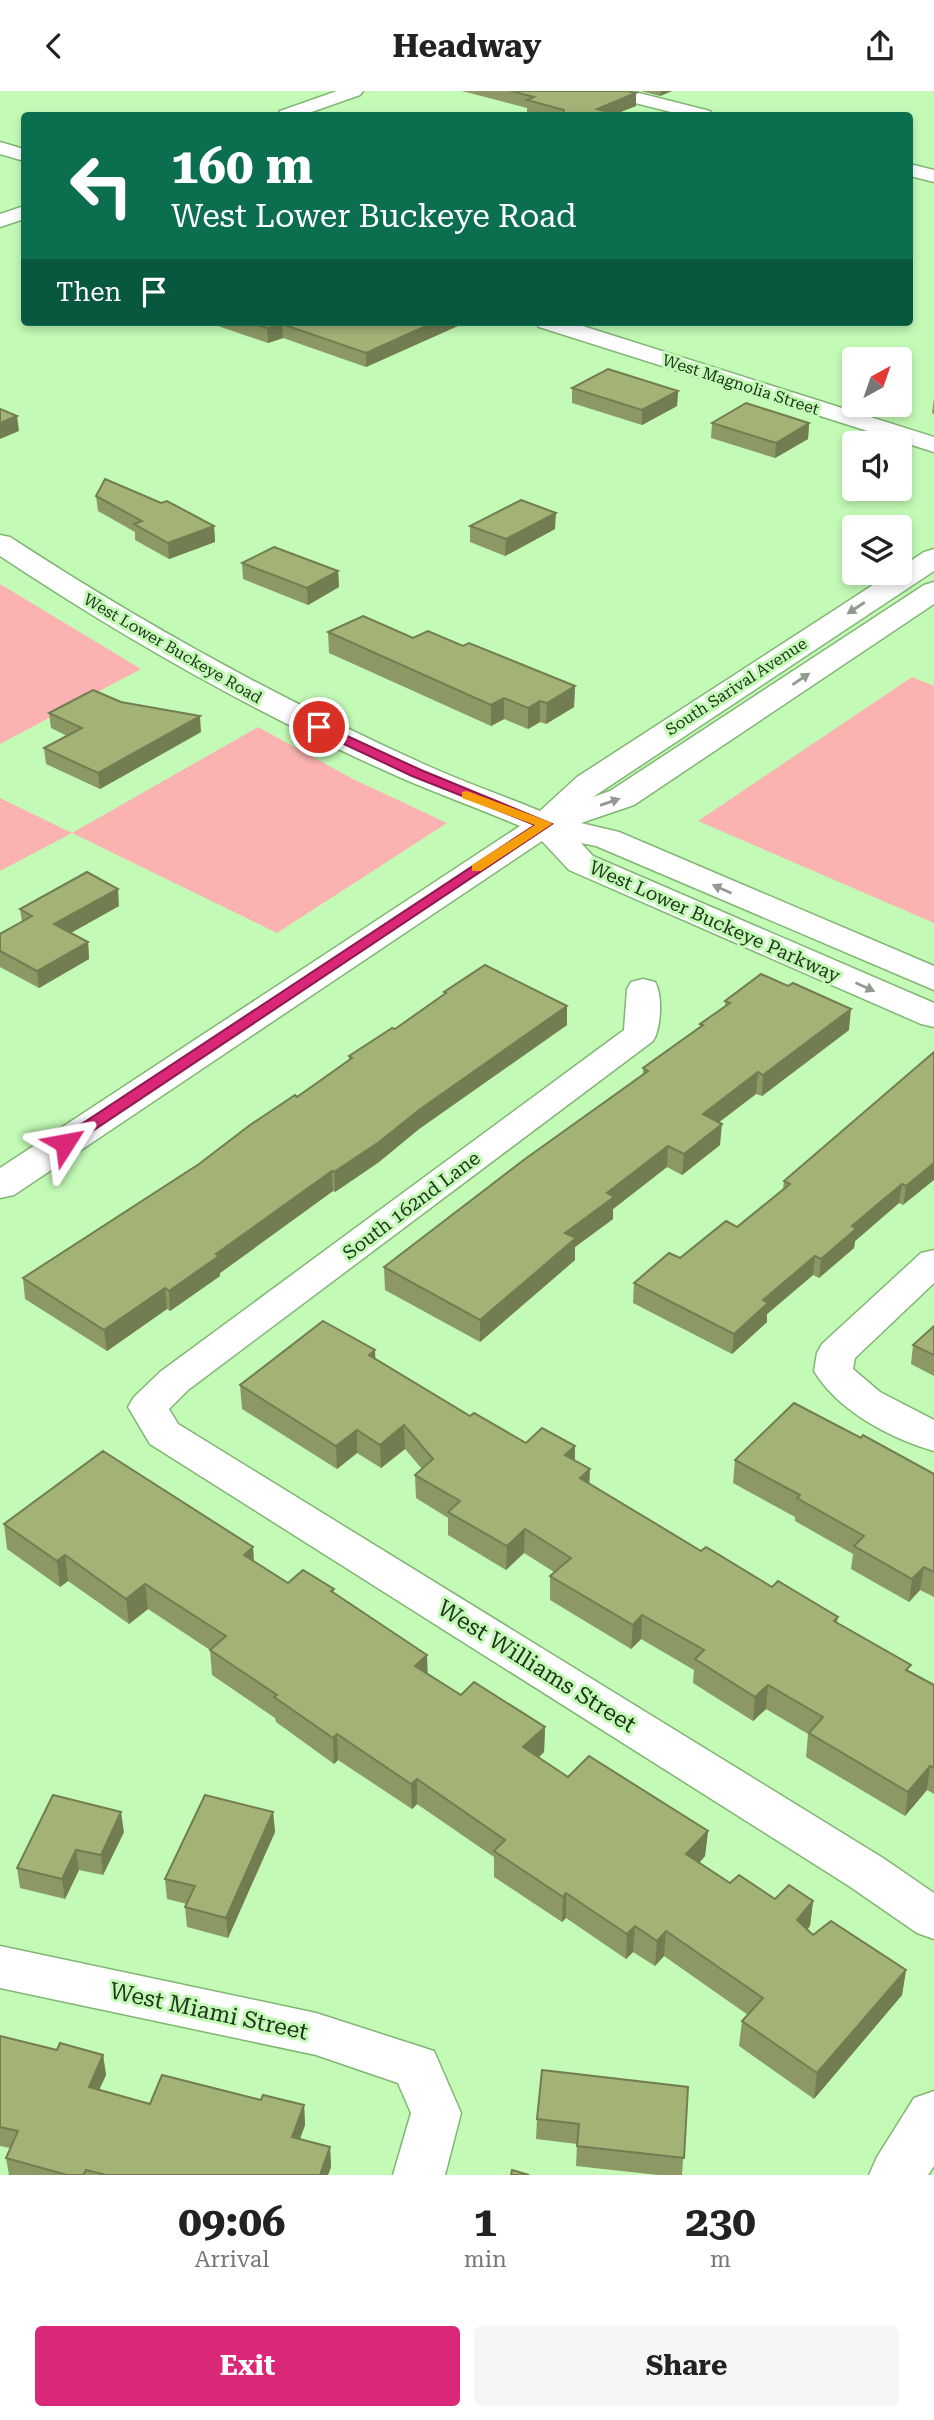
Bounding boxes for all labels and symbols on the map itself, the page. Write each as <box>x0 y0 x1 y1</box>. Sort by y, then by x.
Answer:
north arrow <box>842 347 912 417</box>
street label: West Magnolia Street <box>660 350 822 419</box>
street label: West Lower Buckeye Road <box>80 589 265 707</box>
one-way arrow <box>846 601 865 614</box>
street label: South Sarival Avenue <box>662 633 811 739</box>
one-way arrow <box>791 673 810 686</box>
pin <box>289 697 349 757</box>
one-way arrow <box>599 796 620 807</box>
street label: West Lower Buckeye Parkway <box>586 856 845 988</box>
one-way arrow <box>712 883 732 895</box>
one-way arrow <box>855 981 875 993</box>
position arrow <box>28 1106 102 1180</box>
street label: South 162nd Lane <box>338 1146 484 1265</box>
street label: West Williams Street <box>433 1594 641 1739</box>
street label: West Miami Street <box>107 1977 311 2046</box>

